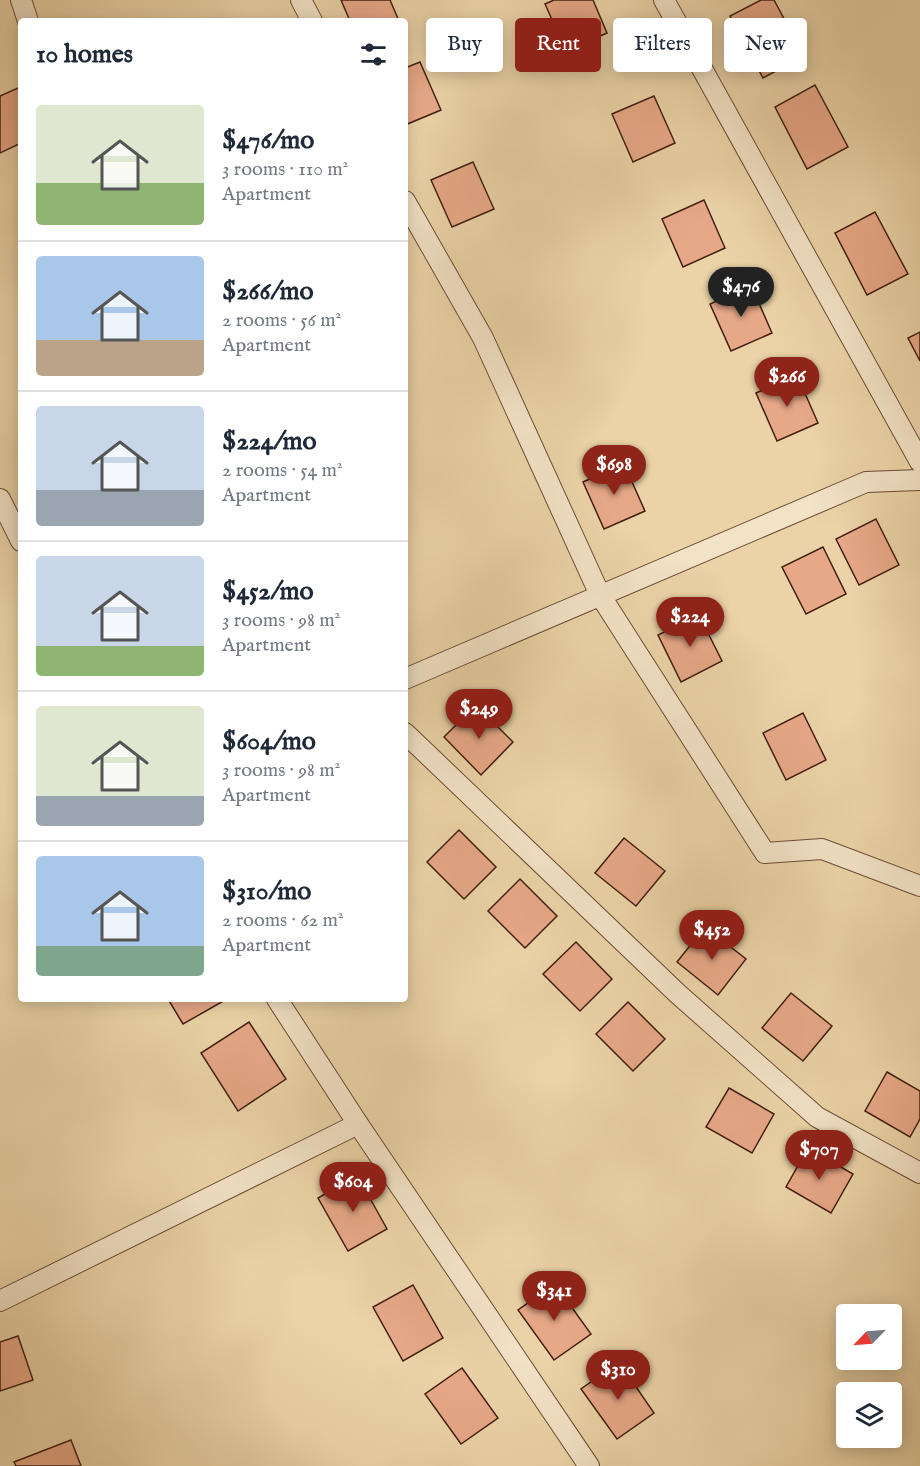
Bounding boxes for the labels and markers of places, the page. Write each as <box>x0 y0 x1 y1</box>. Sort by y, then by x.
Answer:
pin: $476 <box>705 267 777 318</box>
pin: $266 <box>751 357 823 408</box>
pin: $698 <box>578 445 650 496</box>
pin: $224 <box>654 597 726 648</box>
pin: $249 <box>443 689 515 740</box>
pin: $452 <box>676 910 748 961</box>
pin: $707 <box>783 1130 855 1181</box>
pin: $604 <box>317 1162 389 1213</box>
pin: $341 <box>518 1271 590 1322</box>
pin: $310 <box>582 1350 654 1401</box>

